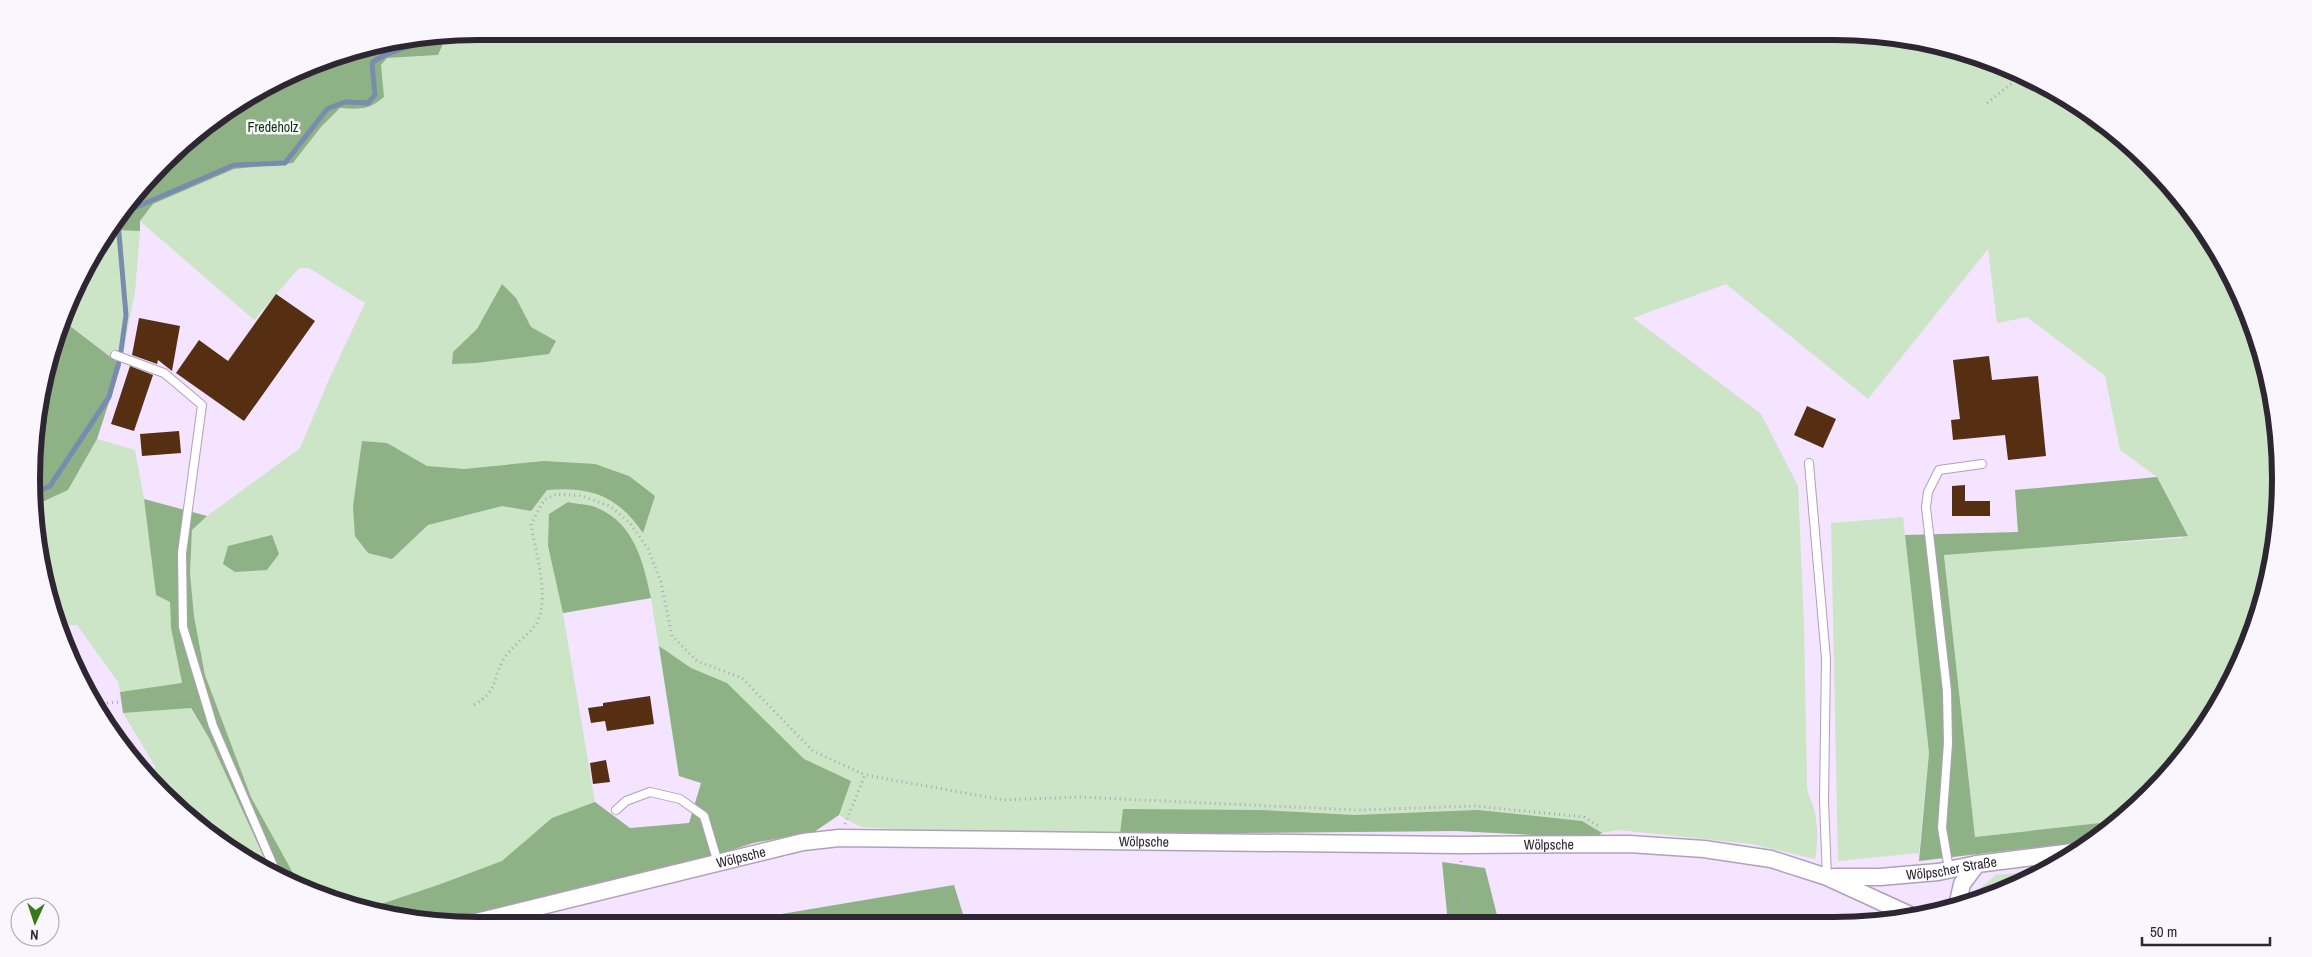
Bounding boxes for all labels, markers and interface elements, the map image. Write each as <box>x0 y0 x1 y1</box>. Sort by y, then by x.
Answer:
park label: Fredeholz <box>247 118 299 136</box>
street label: Wölpsche <box>1119 832 1169 851</box>
street label: Wölpsche <box>1524 835 1574 854</box>
street label: Wölpsche <box>714 842 767 872</box>
street label: Wölpscher Straße <box>1905 853 1998 884</box>
north arrow <box>10 897 60 947</box>
scale bar <box>2142 914 2270 946</box>
text: 50 m <box>2150 921 2177 942</box>
text: N <box>30 926 39 944</box>

